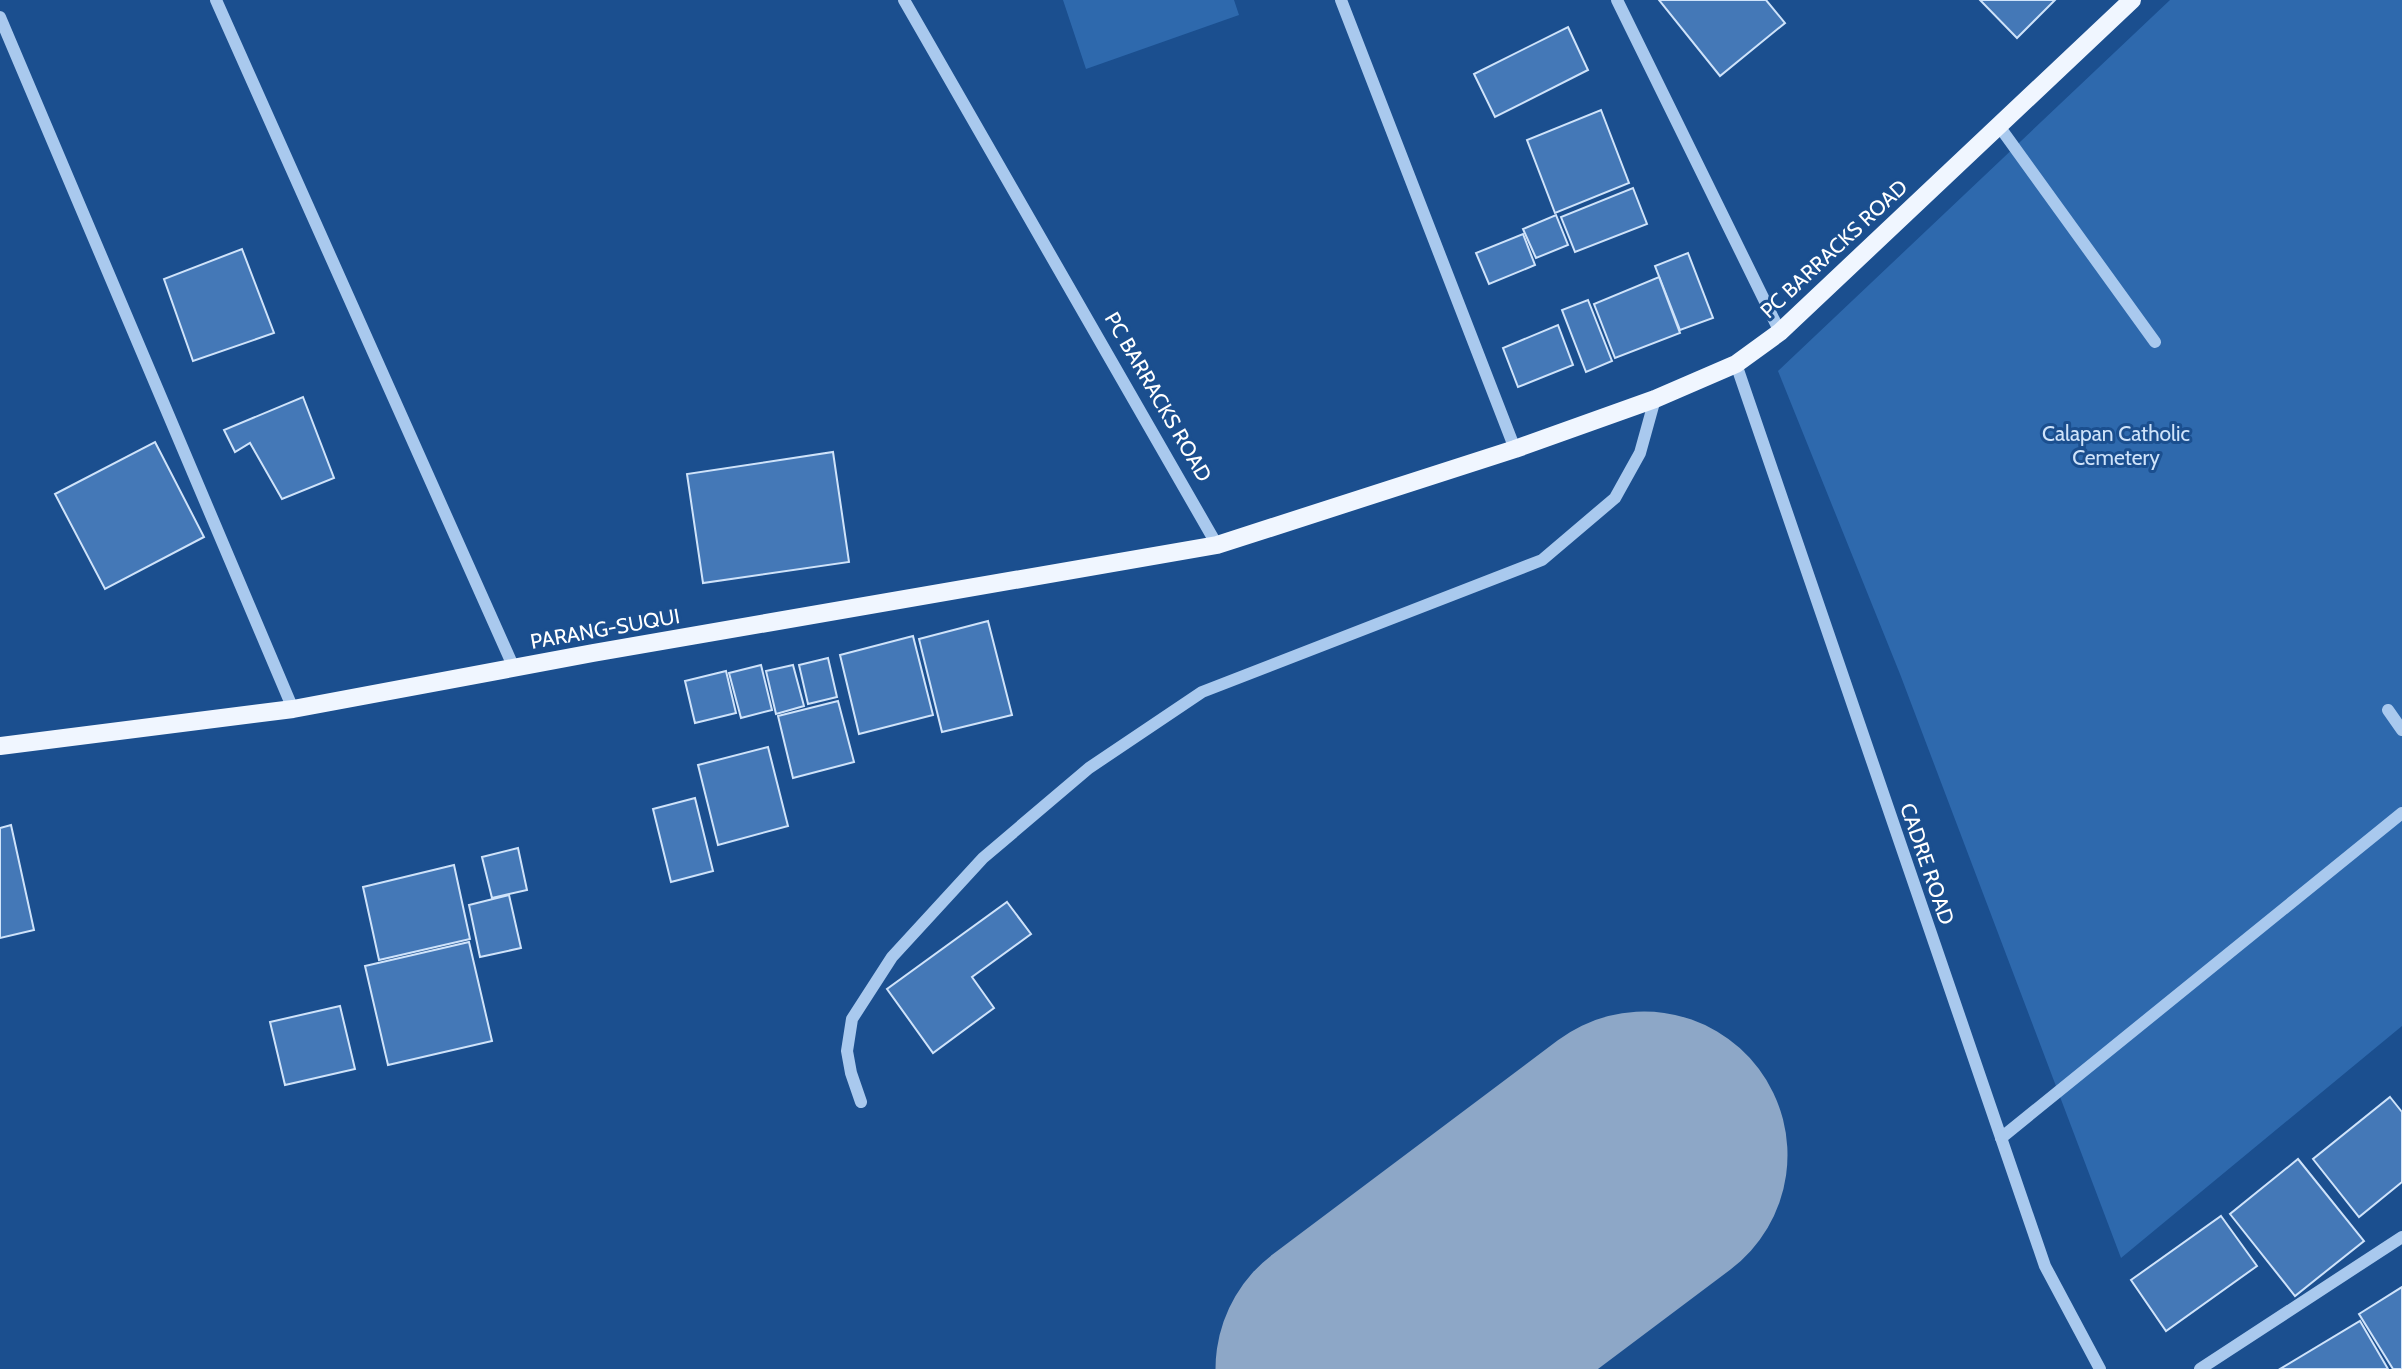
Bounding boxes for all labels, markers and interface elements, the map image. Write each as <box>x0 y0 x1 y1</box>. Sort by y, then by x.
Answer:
street label: PC BARRACKS ROAD <box>1755 174 1912 323</box>
street label: PC BARRACKS ROAD <box>1100 308 1217 486</box>
park label: Calapan Catholic Cemetery <box>2042 421 2190 470</box>
street label: PARANG-SUQUI <box>528 603 682 654</box>
street label: CADRE ROAD <box>1895 800 1960 928</box>

